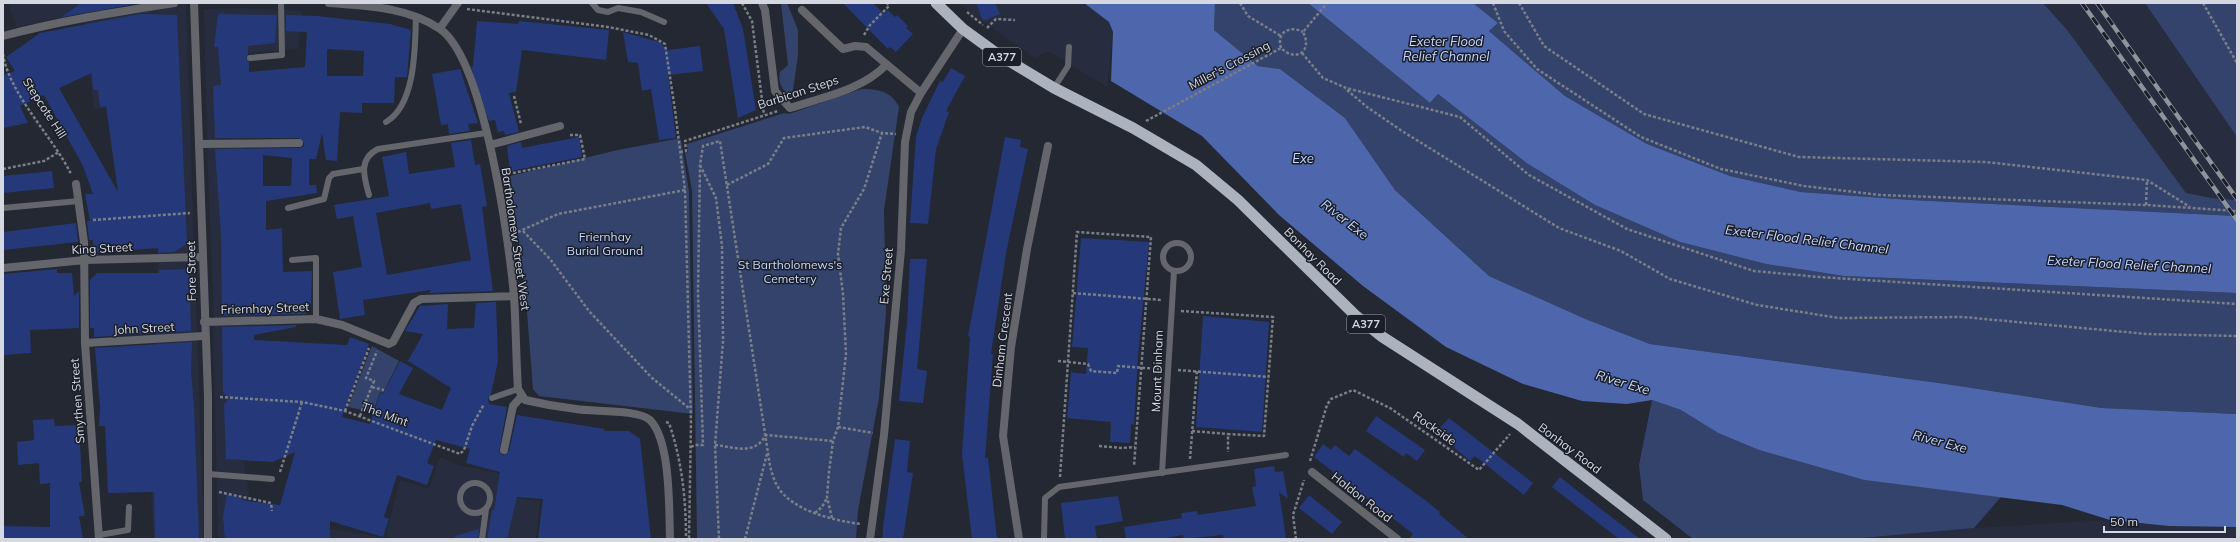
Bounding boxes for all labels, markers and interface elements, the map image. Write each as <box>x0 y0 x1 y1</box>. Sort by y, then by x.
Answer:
water label: Exeter Flood Relief Channel <box>1403 33 1490 64</box>
street label: Miller's Crossing <box>1186 37 1272 93</box>
road number: A377 <box>983 48 1021 66</box>
street label: Barbican Steps <box>756 72 840 112</box>
street label: Stepcote Hill <box>20 75 70 141</box>
water label: Exe <box>1292 150 1314 166</box>
street label: Bartholomew Street West <box>499 167 533 311</box>
water label: River Exe <box>1318 196 1372 242</box>
water label: Exeter Flood Relief Channel <box>1724 221 1890 257</box>
street label: Bonhay Road <box>1281 224 1345 288</box>
park label: Friernhay Burial Ground <box>567 229 643 258</box>
street label: King Street <box>71 239 133 257</box>
street label: Fore Street <box>183 241 199 301</box>
street label: Exe Street <box>876 247 896 305</box>
water label: Exeter Flood Relief Channel <box>2047 252 2212 276</box>
park label: St Bartholomews's Cemetery <box>738 257 842 286</box>
street label: Dinham Crescent <box>989 292 1015 388</box>
street label: Friernhay Street <box>220 299 310 317</box>
road number: A377 <box>1347 315 1385 333</box>
street label: John Street <box>113 319 175 337</box>
street label: Mount Dinham <box>1148 330 1166 412</box>
street label: Smythen Street <box>67 358 87 444</box>
water label: River Exe <box>1594 366 1652 398</box>
street label: The Mint <box>360 399 410 429</box>
street label: Rockside <box>1410 408 1460 448</box>
street label: Bonhay Road <box>1535 419 1605 477</box>
water label: River Exe <box>1911 426 1969 456</box>
street label: Haldon Road <box>1329 469 1395 525</box>
scale bar <box>2104 508 2225 534</box>
text: 50 m <box>2110 514 2138 529</box>

